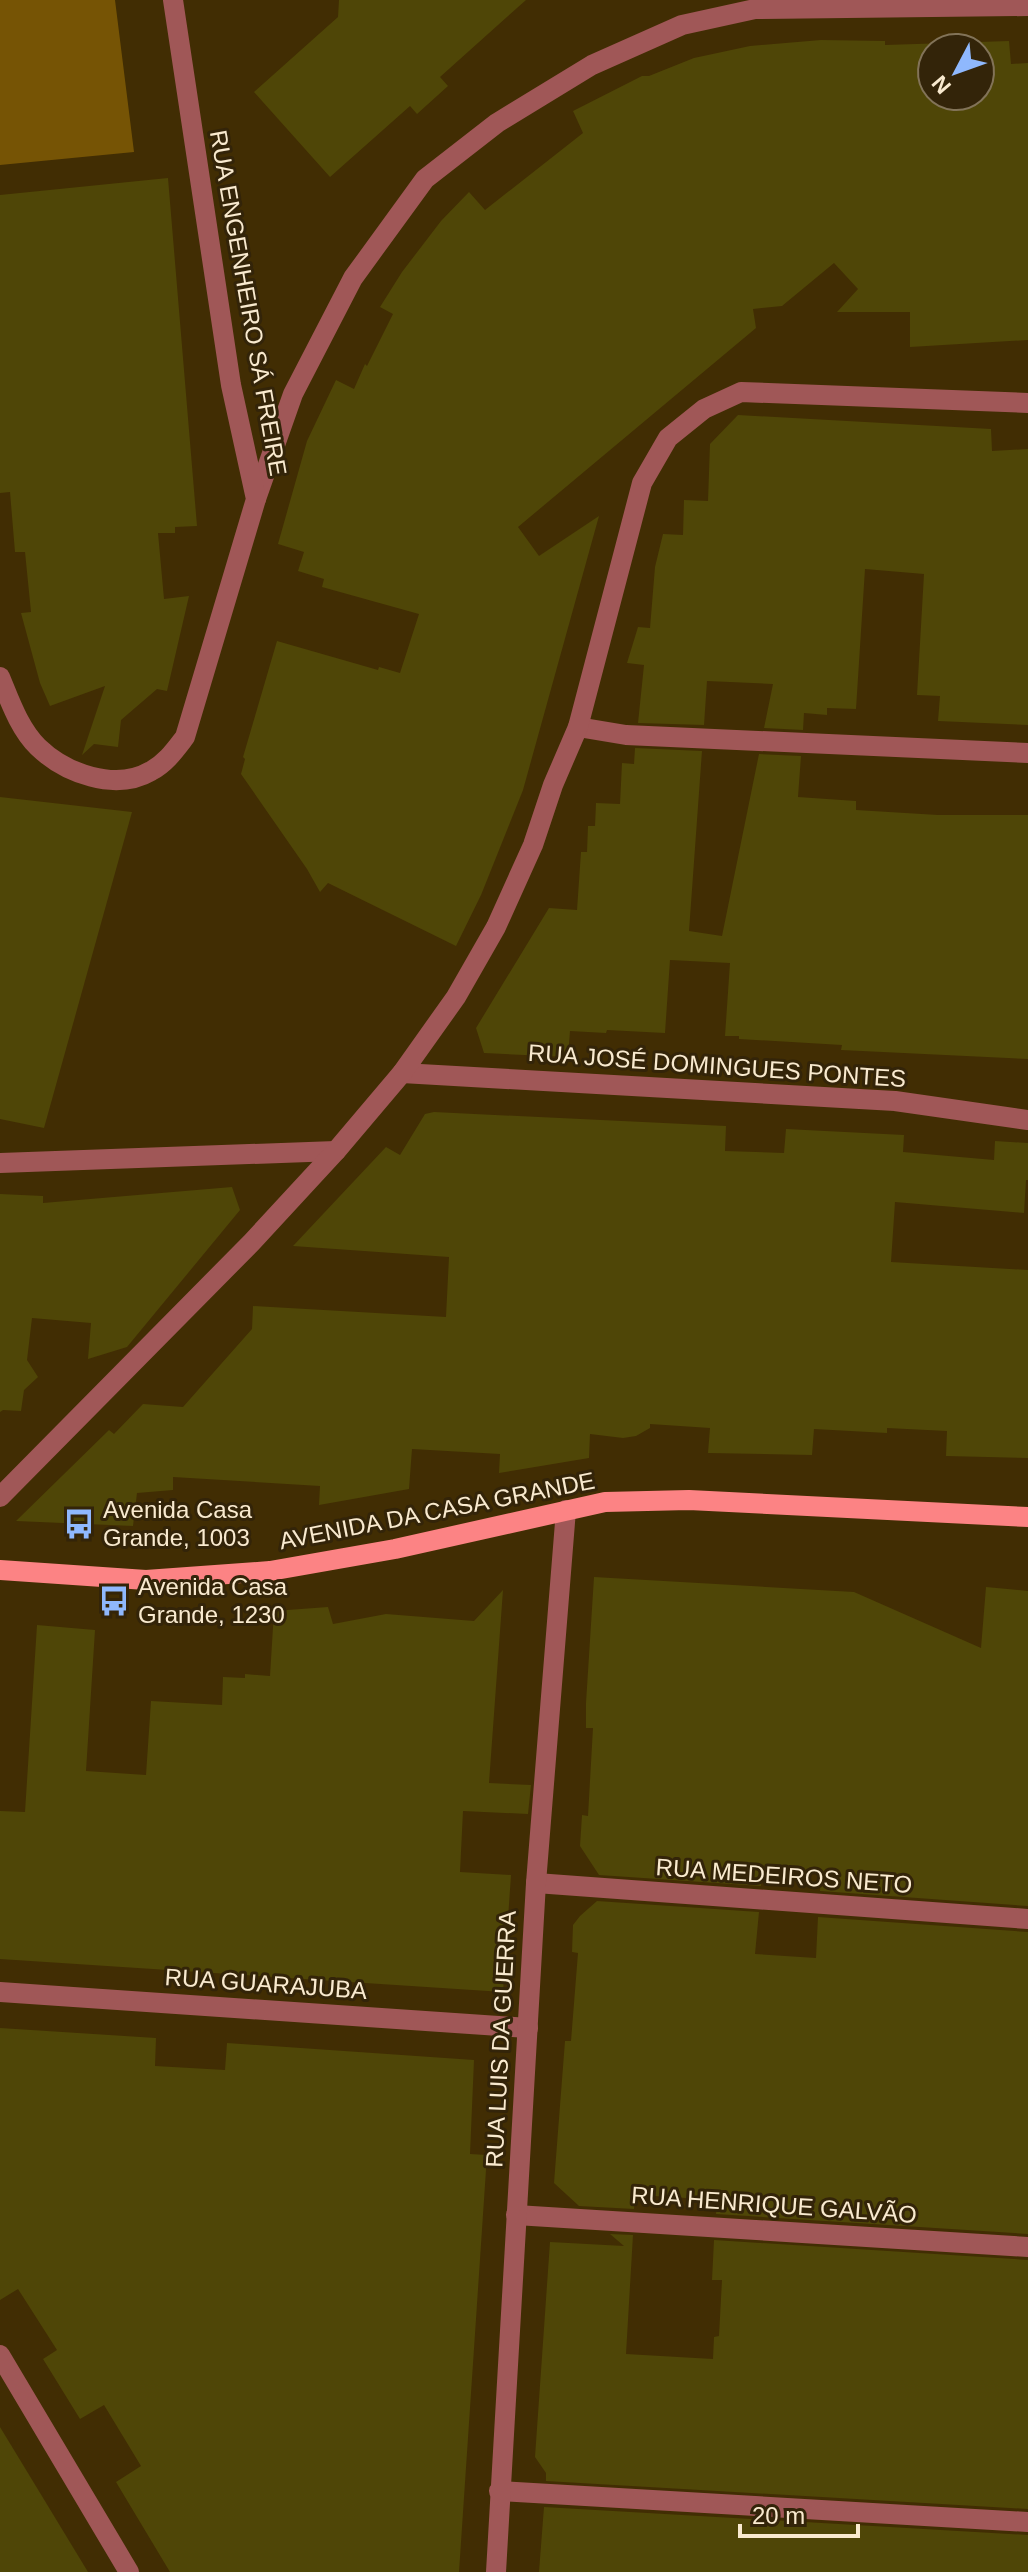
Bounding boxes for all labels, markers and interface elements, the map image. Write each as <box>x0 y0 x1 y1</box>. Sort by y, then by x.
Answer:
north arrow <box>916 32 996 112</box>
text: N <box>927 71 956 99</box>
street label: RUA ENGENHEIRO SÁ FREIRE <box>205 128 292 478</box>
street label: RUA JOSÉ DOMINGUES PONTES <box>527 1039 907 1092</box>
street label: AVENIDA DA CASA GRANDE <box>277 1467 597 1554</box>
place label: Avenida Casa Grande, 1003 <box>103 1496 253 1551</box>
bus stop icon: Avenida Casa Grande, 1003 <box>62 1507 96 1541</box>
place label: Avenida Casa Grande, 1230 <box>138 1573 288 1628</box>
bus stop icon: Avenida Casa Grande, 1230 <box>97 1584 131 1618</box>
street label: RUA MEDEIROS NETO <box>655 1853 913 1898</box>
street label: RUA LUIS DA GUERRA <box>480 1910 521 2168</box>
street label: RUA GUARAJUBA <box>164 1963 368 2004</box>
street label: RUA HENRIQUE GALVÃO <box>630 2181 918 2228</box>
scale bar <box>740 2488 858 2538</box>
text: 20 m <box>752 2502 805 2529</box>

